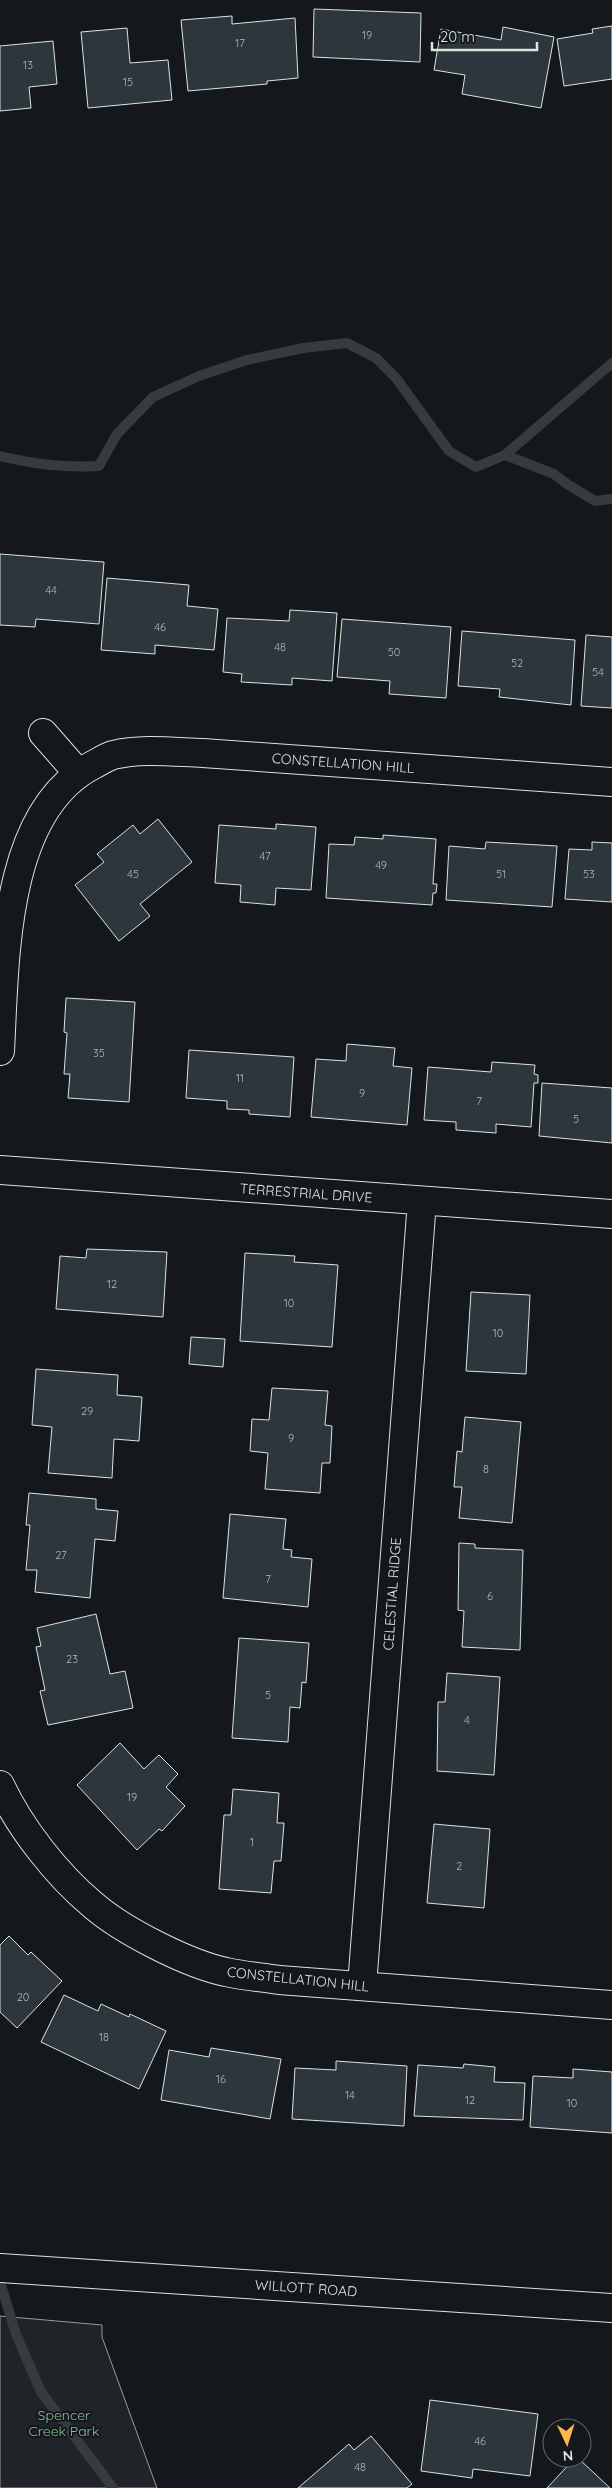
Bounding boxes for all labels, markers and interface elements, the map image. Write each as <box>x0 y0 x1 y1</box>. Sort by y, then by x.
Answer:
scale bar <box>432 20 537 52</box>
text: 20 m <box>440 27 475 46</box>
house number: 19 <box>362 28 372 42</box>
house number: 17 <box>235 36 245 50</box>
house number: 13 <box>23 58 33 72</box>
house number: 15 <box>123 75 133 89</box>
house number: 44 <box>45 583 57 597</box>
house number: 46 <box>154 620 166 634</box>
house number: 48 <box>274 640 286 654</box>
house number: 50 <box>388 645 400 659</box>
house number: 52 <box>511 656 523 670</box>
house number: 54 <box>592 665 604 679</box>
street label: CONSTELLATION HILL <box>271 749 415 777</box>
house number: 47 <box>259 849 271 863</box>
house number: 49 <box>375 858 387 872</box>
house number: 45 <box>127 867 139 881</box>
house number: 51 <box>496 867 506 881</box>
house number: 53 <box>583 867 595 881</box>
house number: 35 <box>93 1046 105 1060</box>
house number: 11 <box>236 1071 244 1085</box>
house number: 9 <box>359 1086 365 1100</box>
house number: 7 <box>476 1094 482 1108</box>
house number: 5 <box>573 1112 579 1126</box>
street label: TERRESTRIAL DRIVE <box>239 1179 373 1207</box>
house number: 12 <box>107 1277 117 1291</box>
house number: 10 <box>284 1296 294 1310</box>
house number: 10 <box>493 1326 503 1340</box>
house number: 29 <box>81 1404 93 1418</box>
house number: 9 <box>288 1431 294 1445</box>
house number: 8 <box>483 1462 489 1476</box>
street label: CELESTIAL RIDGE <box>379 1537 405 1651</box>
house number: 27 <box>55 1548 67 1562</box>
house number: 7 <box>265 1572 271 1586</box>
house number: 6 <box>487 1589 493 1603</box>
house number: 23 <box>66 1652 78 1666</box>
house number: 5 <box>265 1688 271 1702</box>
house number: 4 <box>464 1713 470 1727</box>
house number: 19 <box>127 1790 137 1804</box>
house number: 1 <box>250 1835 254 1849</box>
house number: 2 <box>456 1859 462 1873</box>
street label: CONSTELLATION HILL <box>226 1963 370 1995</box>
house number: 20 <box>17 1990 29 2004</box>
house number: 18 <box>99 2030 109 2044</box>
house number: 16 <box>216 2072 226 2086</box>
house number: 14 <box>345 2088 355 2102</box>
house number: 12 <box>465 2093 475 2107</box>
house number: 10 <box>567 2096 577 2110</box>
street label: WILLOTT ROAD <box>254 2275 358 2301</box>
park label: Spencer Creek Park <box>29 2406 100 2440</box>
north arrow <box>542 2418 592 2468</box>
house number: 46 <box>474 2434 486 2448</box>
text: N <box>562 2447 574 2465</box>
house number: 48 <box>354 2460 366 2474</box>

